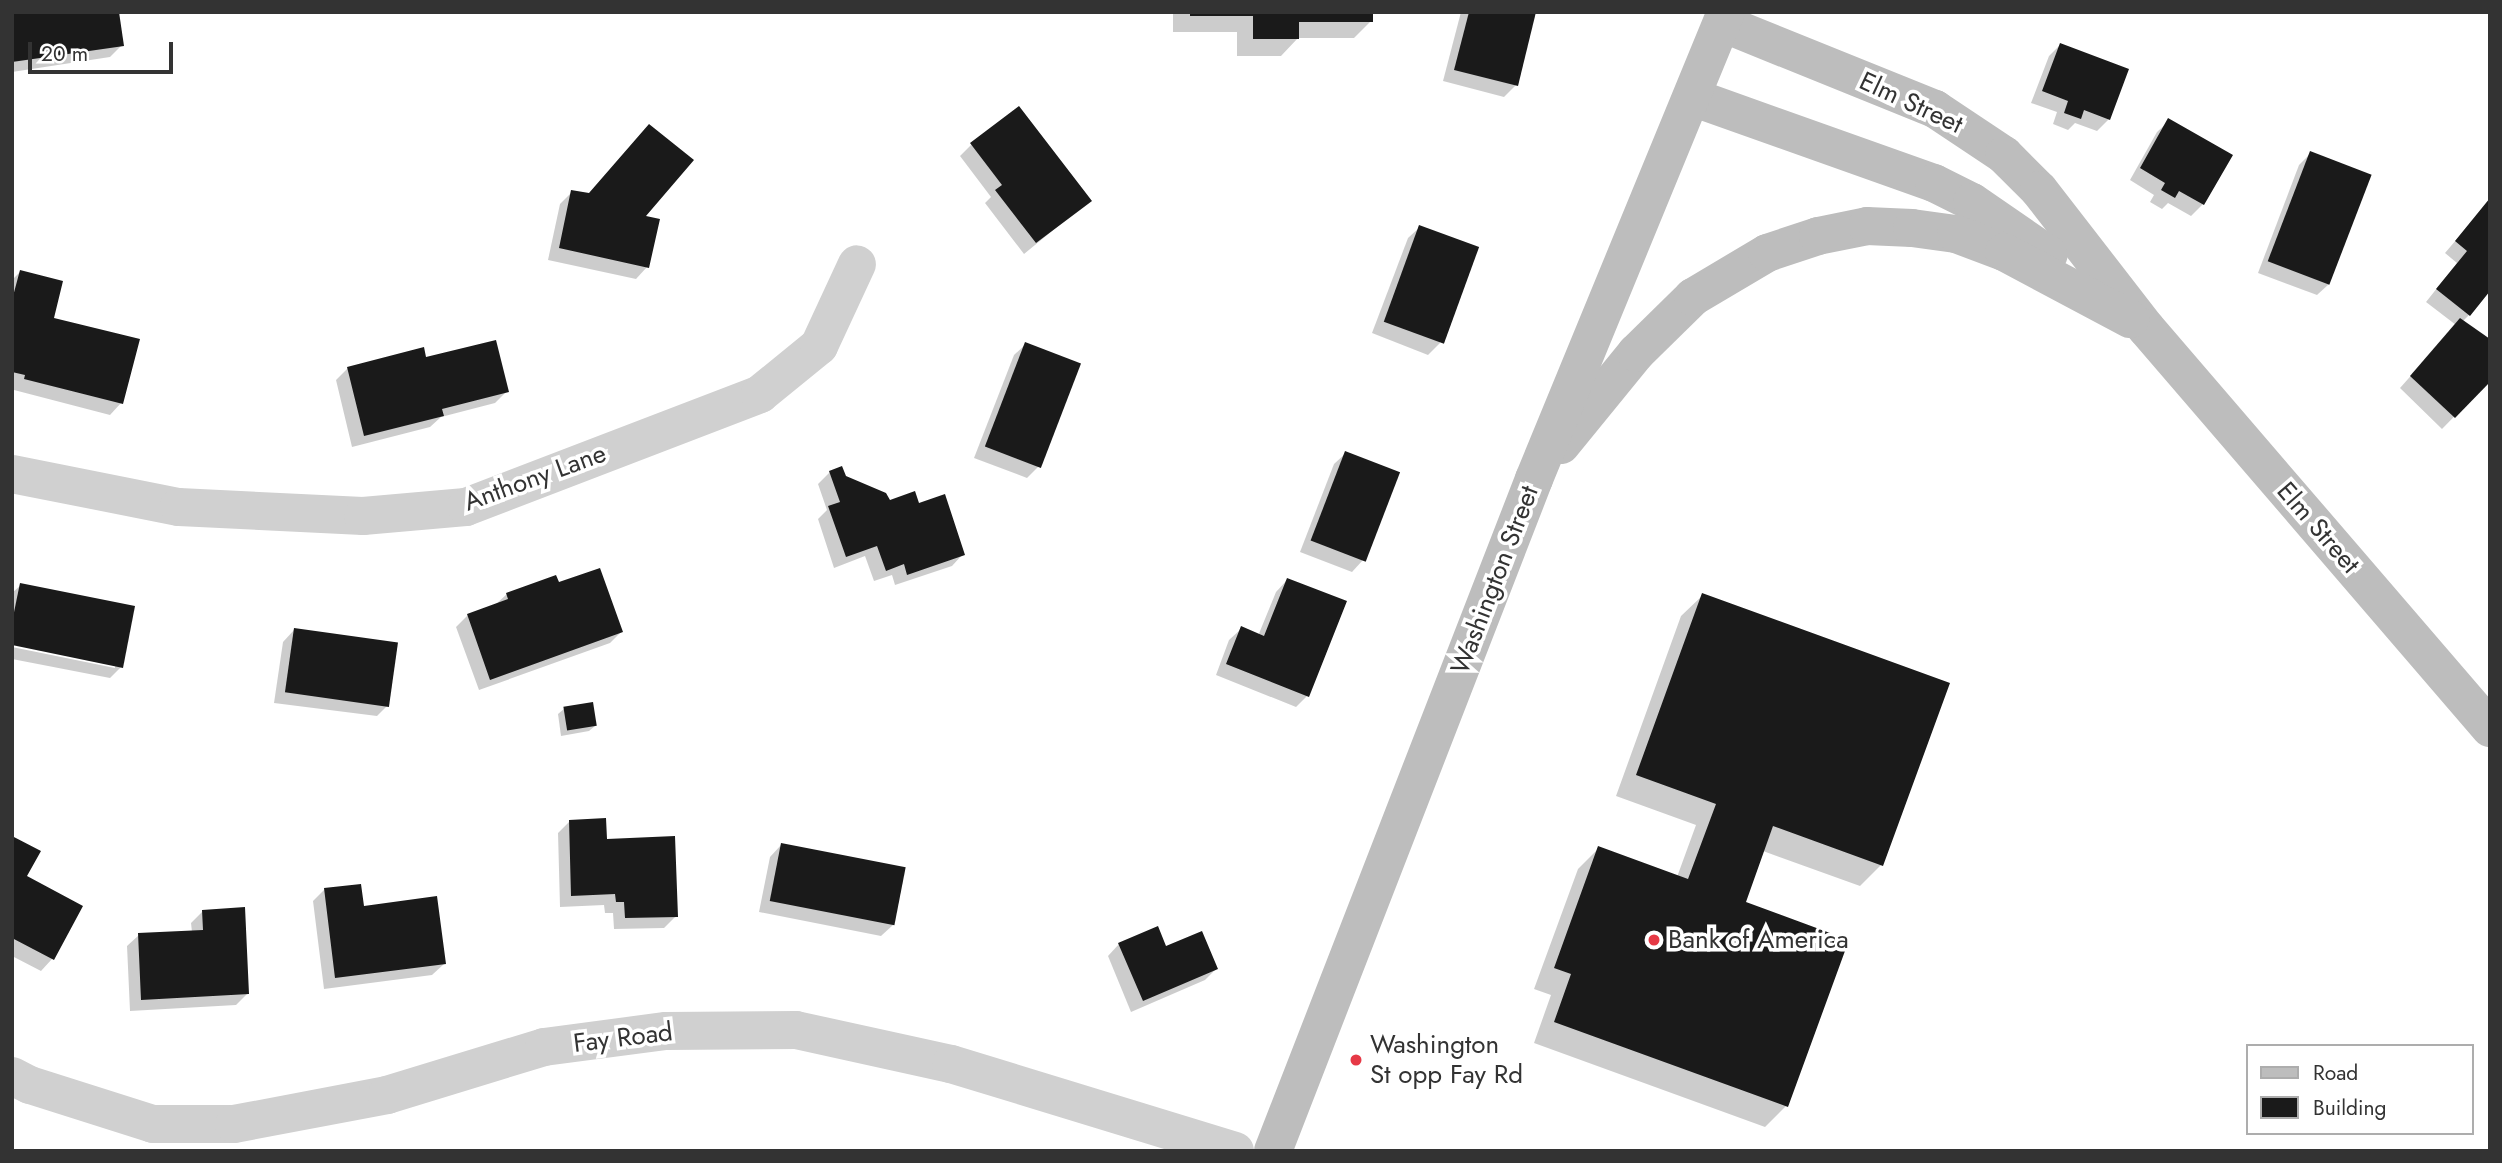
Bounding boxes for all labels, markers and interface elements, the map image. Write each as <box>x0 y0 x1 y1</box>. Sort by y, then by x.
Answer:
scale bar <box>32 28 177 72</box>
text: 20 m <box>41 39 88 69</box>
street label: Elm Street <box>1854 66 1968 140</box>
street label: Anthony Lane <box>460 438 610 518</box>
street label: Elm Street <box>2270 476 2366 580</box>
street label: Washington Street <box>1445 482 1545 678</box>
place label: Bank of America <box>1668 924 1849 956</box>
marker: Bank of America <box>1646 932 1662 948</box>
street label: Fay Road <box>572 1016 674 1060</box>
place label: Washington St opp Fay Rd <box>1370 1029 1523 1090</box>
legend <box>2246 1044 2474 1135</box>
marker: Washington St opp Fay Rd <box>1348 1052 1364 1068</box>
text: Road <box>2313 1058 2358 1088</box>
text: Building <box>2313 1093 2386 1123</box>

